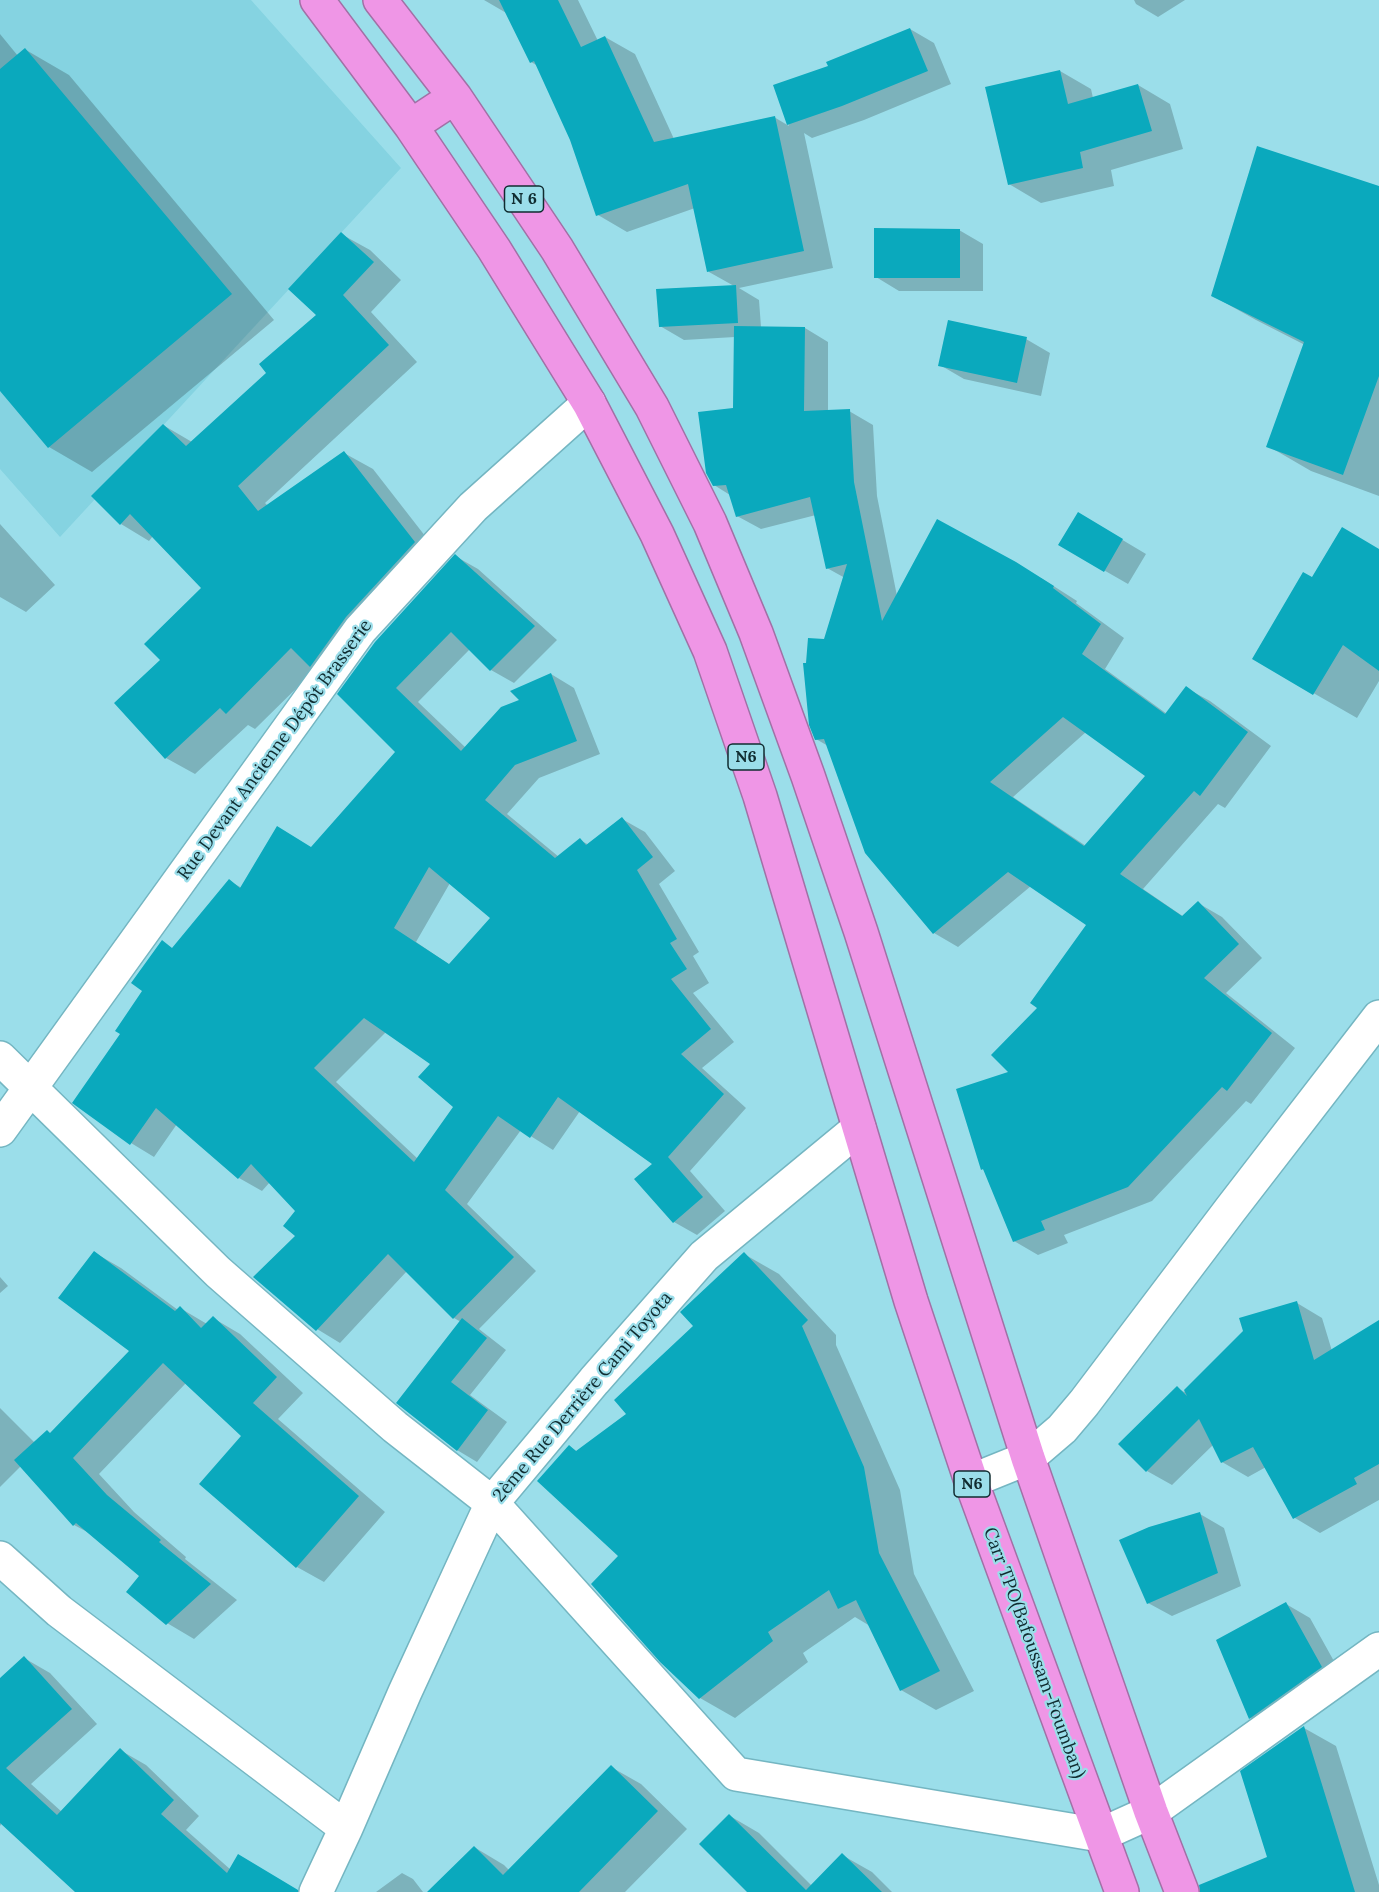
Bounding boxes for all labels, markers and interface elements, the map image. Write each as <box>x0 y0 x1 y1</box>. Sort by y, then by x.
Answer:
road number: N 6 <box>504 186 544 212</box>
street label: Rue Devant Ancienne Dépôt Brasserie <box>173 616 377 884</box>
road number: N6 <box>728 744 764 770</box>
street label: 2ème Rue Derrière Cami Toyota <box>489 1288 677 1506</box>
road number: N6 <box>954 1471 990 1497</box>
street label: Carr TPO(Bafoussam-Foumban) <box>978 1525 1090 1781</box>

